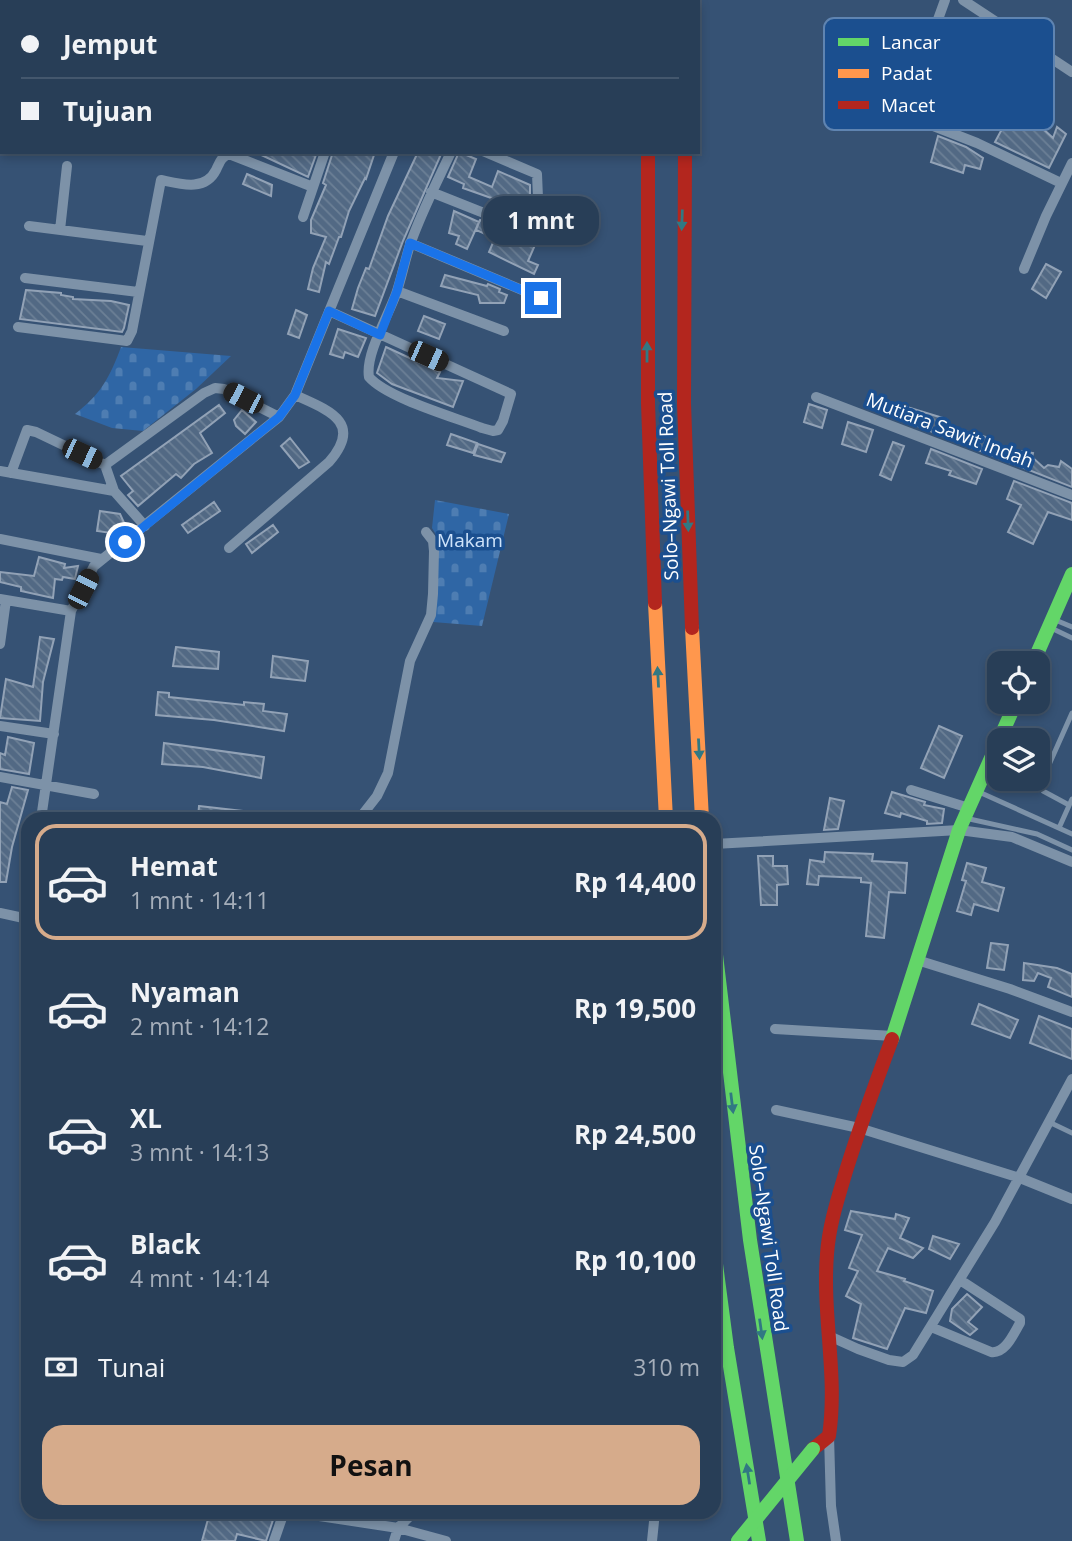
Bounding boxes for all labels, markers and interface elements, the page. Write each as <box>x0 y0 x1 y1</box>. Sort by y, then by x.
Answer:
legend <box>824 18 1054 130</box>
text: Jemput <box>63 26 157 62</box>
text: Lancar <box>881 29 941 55</box>
text: Padat <box>881 60 932 86</box>
text: Macet <box>881 92 935 118</box>
text: Tujuan <box>63 93 153 129</box>
callout: 1 mnt <box>483 196 599 246</box>
text: 1 mnt <box>508 204 574 236</box>
one-way arrow <box>677 210 688 232</box>
route end <box>525 282 557 314</box>
car <box>405 338 452 374</box>
one-way arrow <box>641 341 653 363</box>
car <box>220 379 267 417</box>
street label: Mutiara Sawit Indah <box>863 386 1037 474</box>
street label: Solo–Ngawi Toll Road <box>652 391 684 581</box>
car <box>59 436 106 472</box>
one-way arrow <box>682 511 693 533</box>
route start <box>109 526 141 558</box>
park label: Makam <box>437 527 503 553</box>
car <box>65 566 102 612</box>
map controls <box>987 651 1050 791</box>
button: locate <box>987 651 1050 714</box>
one-way arrow <box>652 666 663 688</box>
button: layers <box>987 728 1050 791</box>
one-way arrow <box>693 738 704 760</box>
text: Hemat <box>130 848 218 884</box>
icon: car <box>46 851 109 914</box>
text: Rp 14,400 <box>574 864 696 900</box>
text: 1 mnt · 14:11 <box>130 884 269 916</box>
text: Nyaman <box>130 974 240 1010</box>
icon: car <box>46 977 109 1040</box>
text: Rp 19,500 <box>574 990 696 1026</box>
text: 2 mnt · 14:12 <box>130 1010 269 1042</box>
one-way arrow <box>726 1092 737 1114</box>
text: XL <box>130 1100 162 1136</box>
icon: car <box>46 1103 109 1166</box>
text: Rp 24,500 <box>574 1116 696 1152</box>
text: 3 mnt · 14:13 <box>130 1136 269 1168</box>
street label: Solo–Ngawi Toll Road <box>743 1143 795 1333</box>
text: Black <box>130 1226 201 1262</box>
icon: car <box>46 1229 109 1292</box>
text: Rp 10,100 <box>574 1242 696 1278</box>
text: 4 mnt · 14:14 <box>130 1262 269 1294</box>
one-way arrow <box>756 1318 767 1340</box>
icon: cash <box>42 1348 80 1386</box>
text: Tunai <box>98 1349 165 1385</box>
text: 310 m <box>633 1351 700 1383</box>
button: Pesan <box>42 1425 700 1505</box>
one-way arrow <box>742 1463 753 1485</box>

